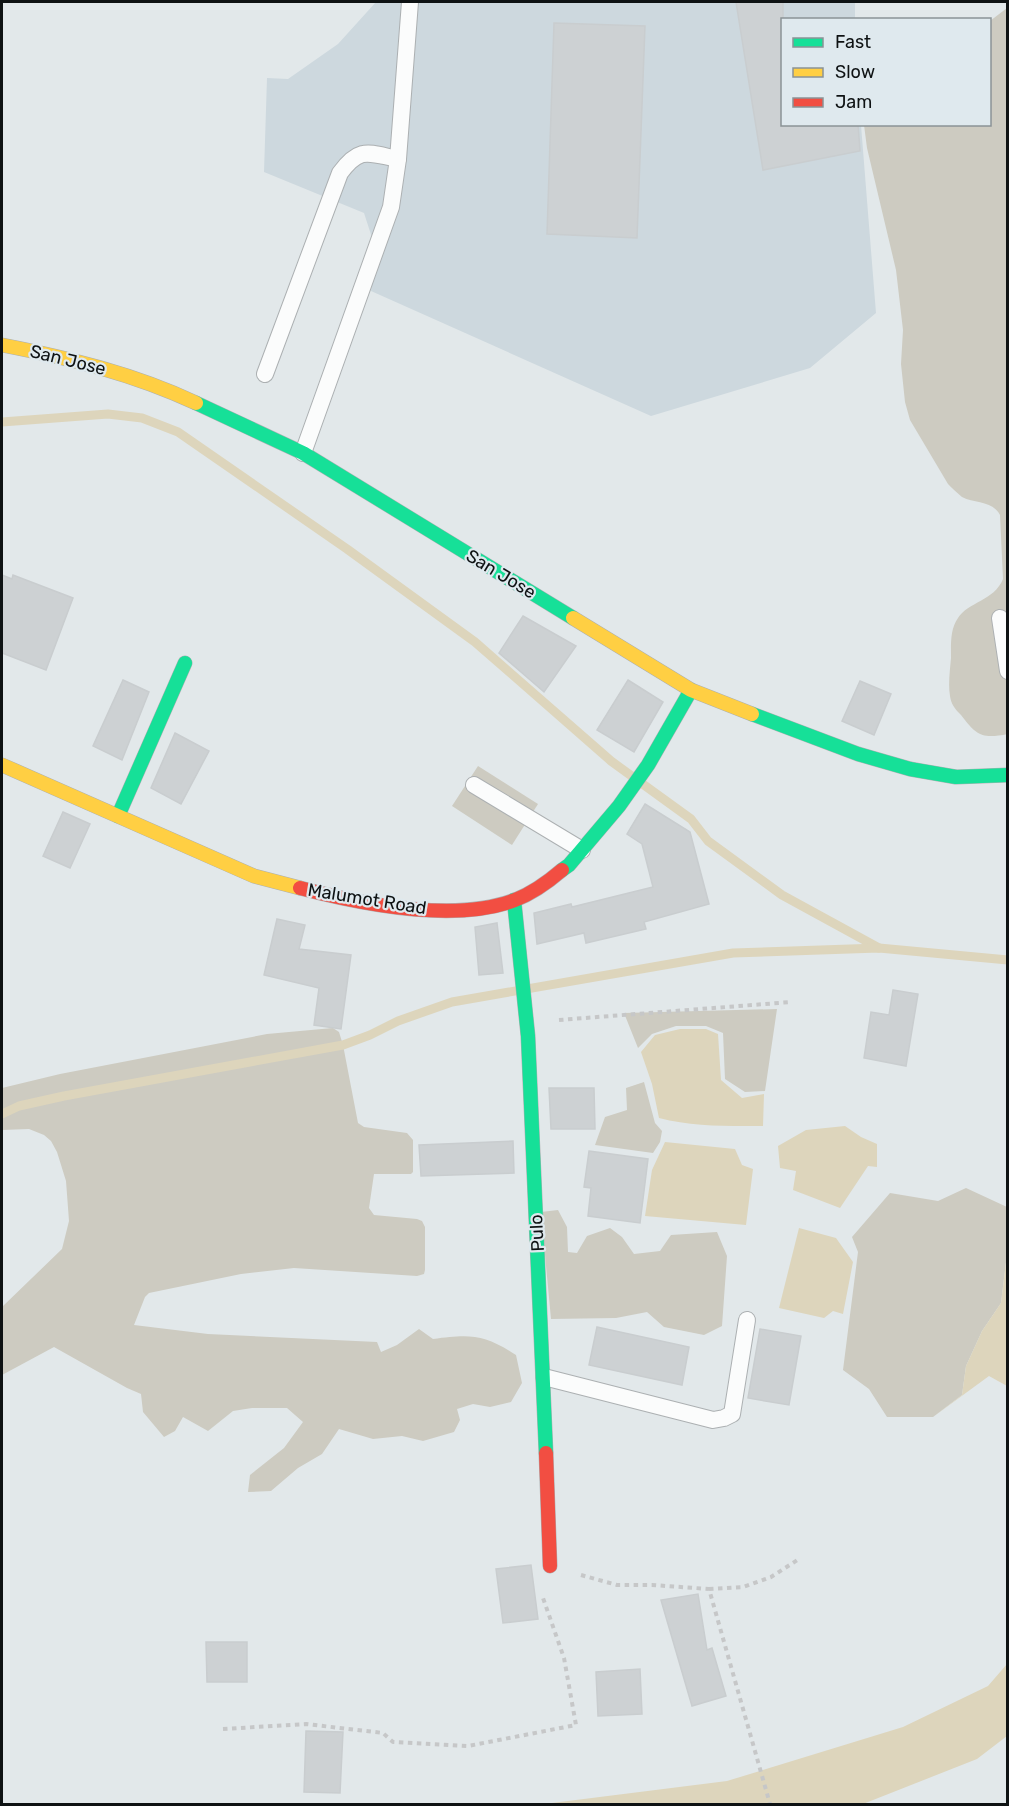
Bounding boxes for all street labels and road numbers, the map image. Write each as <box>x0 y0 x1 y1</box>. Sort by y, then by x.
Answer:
street label: San Jose <box>28 340 108 380</box>
street label: San Jose <box>462 545 540 603</box>
street label: Malumot Road <box>306 879 428 919</box>
street label: Pulo <box>525 1214 549 1252</box>

